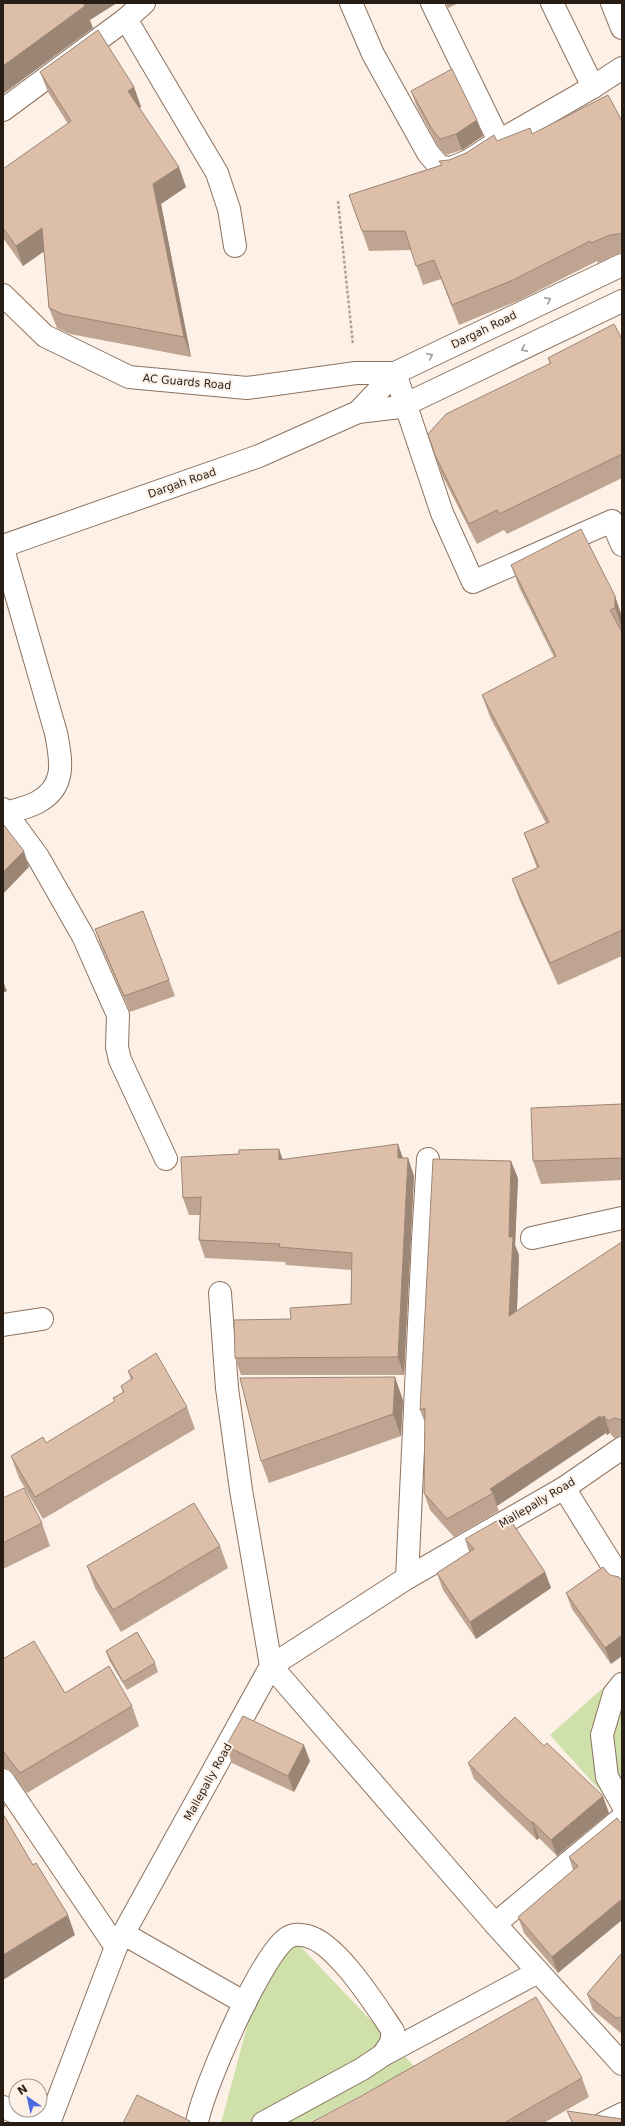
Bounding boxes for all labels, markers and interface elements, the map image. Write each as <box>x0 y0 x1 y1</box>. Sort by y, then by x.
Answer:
one-way arrow <box>543 297 551 305</box>
street label: Dargah Road <box>449 309 519 351</box>
one-way arrow <box>521 344 529 352</box>
one-way arrow <box>426 353 434 361</box>
street label: AC Guards Road <box>142 372 232 392</box>
street label: Dargah Road <box>146 465 218 501</box>
street label: Mallepally Road <box>497 1475 577 1531</box>
street label: Mallepally Road <box>181 1741 235 1823</box>
north arrow <box>8 2078 48 2118</box>
text: N <box>15 2082 30 2098</box>

